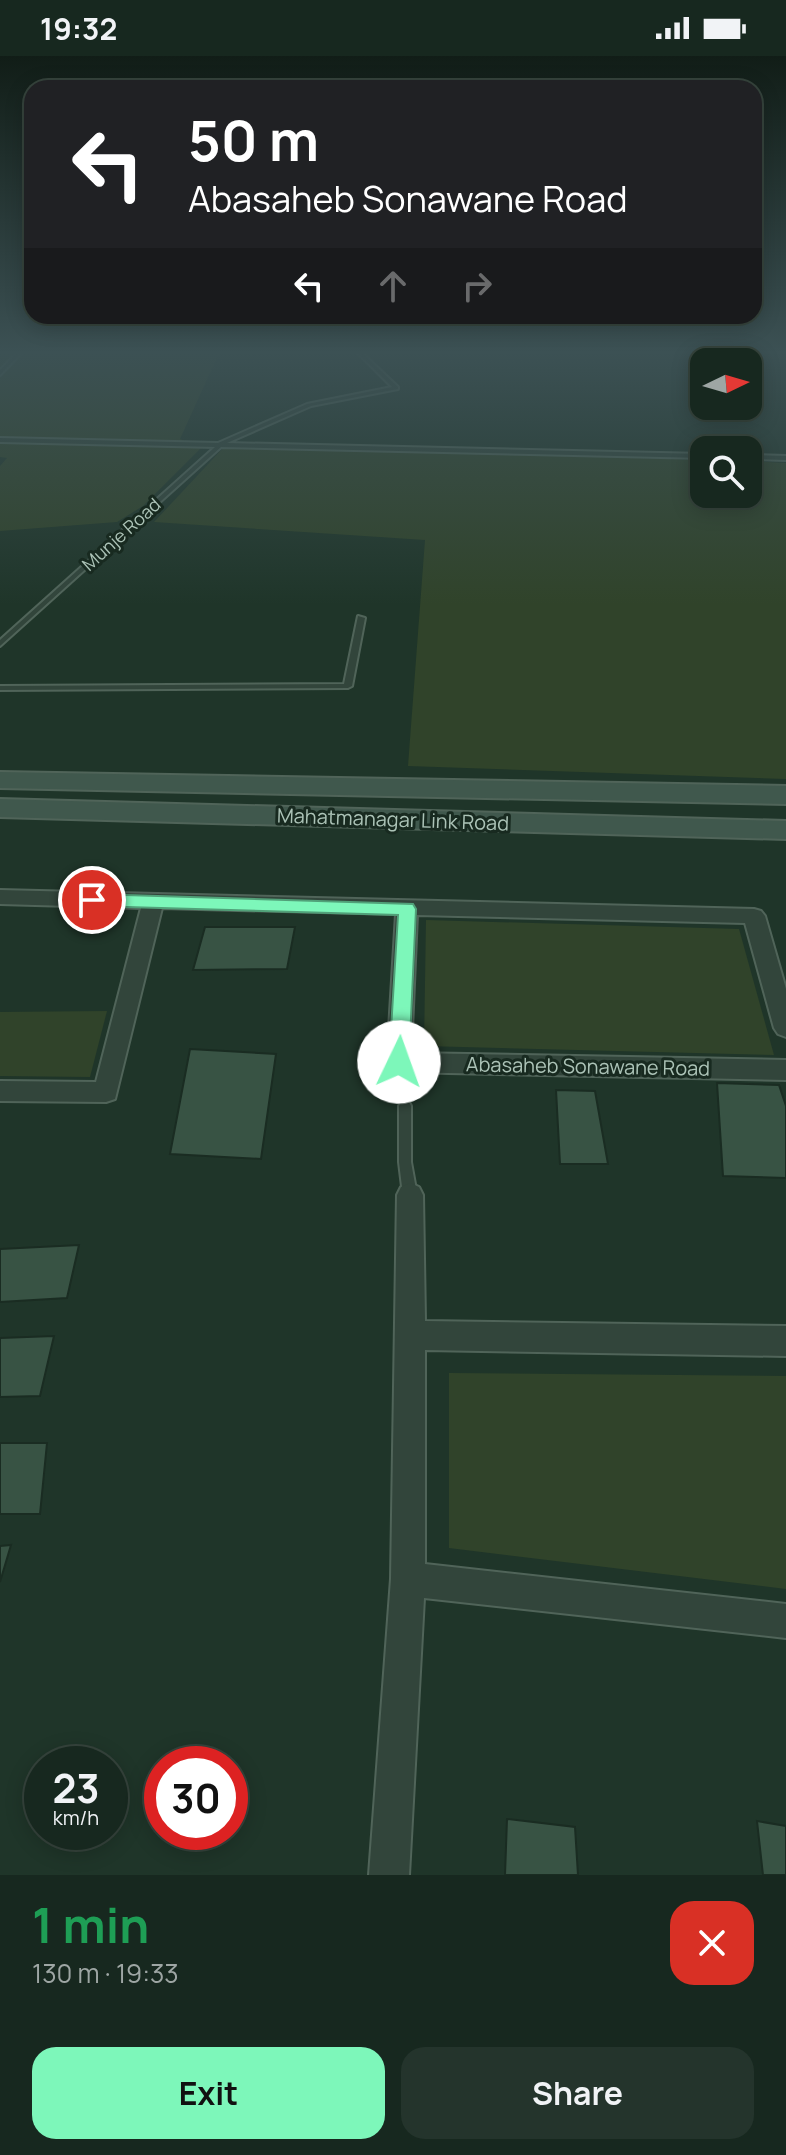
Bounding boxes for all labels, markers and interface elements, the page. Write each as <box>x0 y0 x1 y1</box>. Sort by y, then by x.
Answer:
text: 19:32 <box>40 8 117 49</box>
text: 50 m <box>188 101 319 178</box>
icon: left <box>56 112 160 216</box>
text: Abasaheb Sonawane Road <box>188 174 627 223</box>
icon: left <box>287 264 331 308</box>
icon: ahead <box>371 264 415 308</box>
icon: right <box>455 264 499 308</box>
north arrow <box>690 348 762 420</box>
map controls <box>690 348 762 508</box>
button: search <box>690 436 762 508</box>
street label: Munje Road <box>77 492 165 576</box>
street label: Mahatmanagar Link Road <box>276 801 510 837</box>
pin <box>58 866 126 934</box>
icon: arrive <box>70 878 114 922</box>
position arrow <box>357 1020 441 1104</box>
street label: Abasaheb Sonawane Road <box>466 1050 710 1082</box>
speed limit sign: 30 <box>144 1746 248 1850</box>
text: 23 <box>52 1760 100 1815</box>
text: km/h <box>53 1804 99 1831</box>
text: 1 min <box>32 1892 149 1957</box>
button: close <box>670 1901 754 1985</box>
text: 130 m · 19:33 <box>32 1955 179 1991</box>
button: Exit <box>32 2047 385 2139</box>
button: Share <box>401 2047 754 2139</box>

